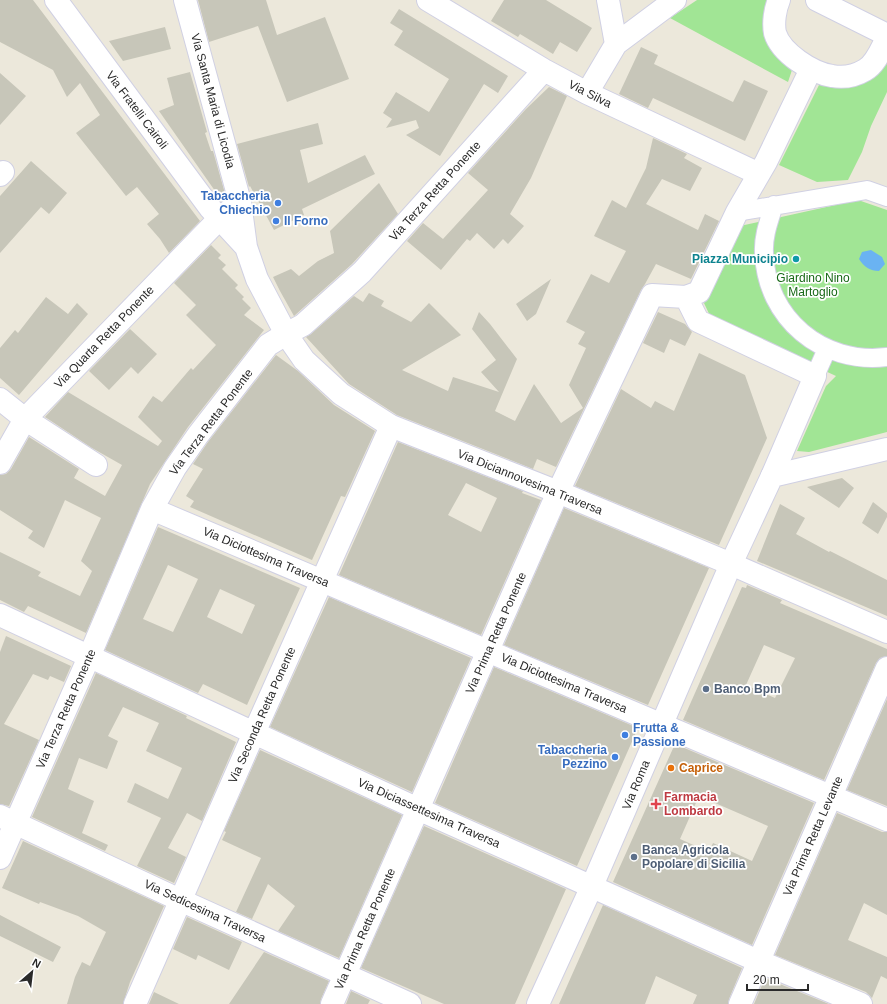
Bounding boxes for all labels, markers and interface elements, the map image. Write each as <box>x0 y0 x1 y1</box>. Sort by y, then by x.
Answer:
street label: Via Santa Maria di Licodia <box>188 32 238 170</box>
street label: Via Fratelli Cairoli <box>103 68 171 152</box>
street label: Via Silva <box>566 77 614 111</box>
street label: Via Terza Retta Ponente <box>386 138 484 244</box>
place label: Tabaccheria Chiechio <box>201 189 270 217</box>
marker: Tabaccheria Chiechio <box>273 198 283 208</box>
place label: Il Forno <box>284 214 328 228</box>
marker: Il Forno <box>271 216 281 226</box>
place label: Piazza Municipio <box>692 252 788 266</box>
marker: Piazza Municipio <box>791 254 801 264</box>
park label: Giardino Nino Martoglio <box>776 271 850 299</box>
street label: Via Quarta Retta Ponente <box>51 283 157 391</box>
street label: Via Terza Retta Ponente <box>166 366 256 478</box>
street label: Via Diciannovesima Traversa <box>455 446 605 518</box>
street label: Via Diciottesima Traversa <box>201 524 332 590</box>
street label: Via Prima Retta Ponente <box>463 570 529 696</box>
street label: Via Seconda Retta Ponente <box>226 644 299 785</box>
street label: Via Terza Retta Ponente <box>33 647 99 771</box>
street label: Via Diciottesima Traversa <box>499 650 630 716</box>
place label: Banco Bpm <box>714 682 781 696</box>
marker: Banco Bpm <box>701 684 711 694</box>
place label: Frutta & Passione <box>633 721 686 749</box>
marker: Frutta & Passione <box>620 730 630 740</box>
place label: Tabaccheria Pezzino <box>538 743 607 771</box>
marker: Tabaccheria Pezzino <box>610 752 620 762</box>
street label: Via Roma <box>619 758 653 812</box>
place label: Caprice <box>679 761 723 775</box>
marker: Caprice <box>666 763 676 773</box>
street label: Via Prima Retta Levante <box>780 774 846 898</box>
street label: Via Diciassettesima Traversa <box>356 775 503 851</box>
place label: Farmacia Lombardo <box>664 790 723 818</box>
marker: Farmacia Lombardo <box>651 799 661 809</box>
place label: Banca Agricola Popolare di Sicilia <box>642 843 746 871</box>
marker: Banca Agricola Popolare di Sicilia <box>629 852 639 862</box>
street label: Via Prima Retta Ponente <box>332 866 398 992</box>
street label: Via Sedicesima Traversa <box>142 877 268 945</box>
north arrow <box>12 952 52 992</box>
text: N <box>30 956 43 970</box>
scale bar <box>747 966 808 992</box>
text: 20 m <box>753 973 780 987</box>

